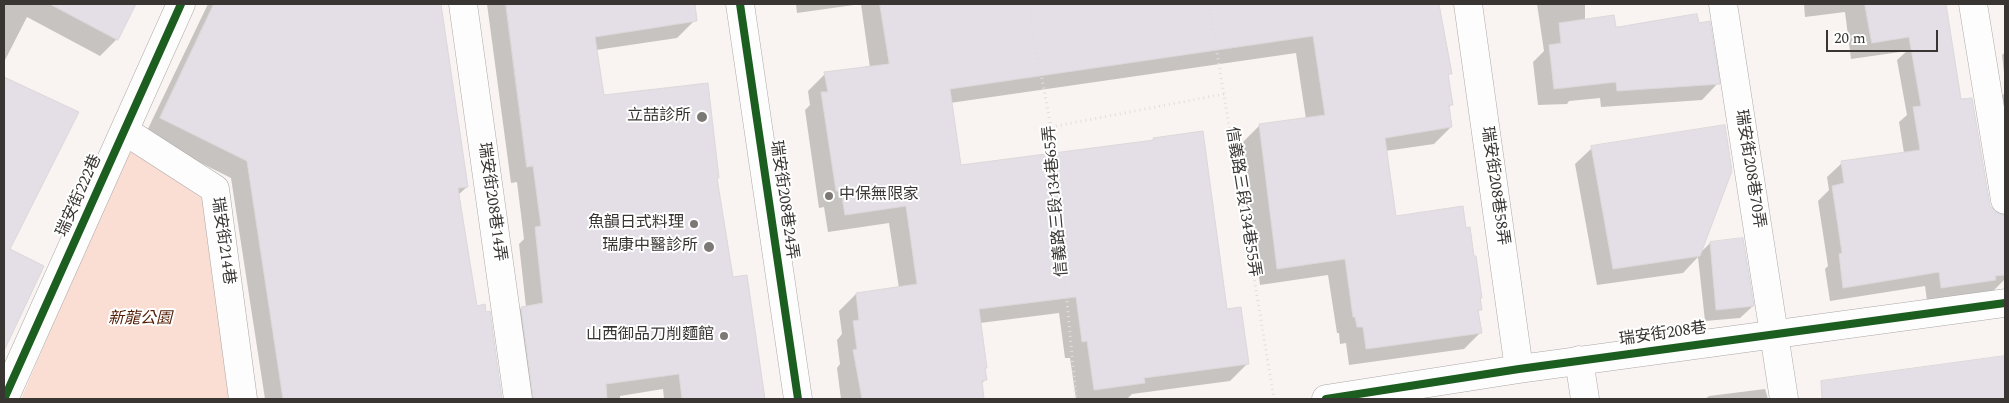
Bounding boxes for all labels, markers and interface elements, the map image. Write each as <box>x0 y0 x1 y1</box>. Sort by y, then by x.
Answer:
scale bar <box>1829 20 1942 52</box>
text: 20 m <box>1834 27 1866 50</box>
place label: 立喆診所 <box>627 107 691 127</box>
street label: 瑞安街208巷70弄 <box>1730 108 1768 230</box>
marker: 立喆診所 <box>695 110 709 124</box>
street label: 信義路三段134巷65弄 <box>1041 124 1073 278</box>
street label: 信義路三段134巷55弄 <box>1221 125 1263 279</box>
street label: 瑞安街208巷58弄 <box>1476 125 1512 247</box>
street label: 瑞安街208巷24弄 <box>765 139 801 261</box>
street label: 瑞安街208巷14弄 <box>473 141 509 263</box>
street label: 瑞安街222巷 <box>53 152 107 240</box>
place label: 中保無限家 <box>839 186 919 206</box>
marker: 中保無限家 <box>823 190 835 202</box>
street label: 瑞安街214巷 <box>206 196 238 286</box>
place label: 魚韻日式料理 <box>588 214 684 234</box>
marker: 魚韻日式料理 <box>688 218 700 230</box>
place label: 瑞康中醫診所 <box>602 237 698 257</box>
marker: 瑞康中醫診所 <box>702 240 716 254</box>
park label: 新龍公園 <box>108 310 172 330</box>
street label: 瑞安街208巷 <box>1618 319 1708 351</box>
place label: 山西御品刀削麵館 <box>586 326 714 346</box>
marker: 山西御品刀削麵館 <box>718 330 730 342</box>

